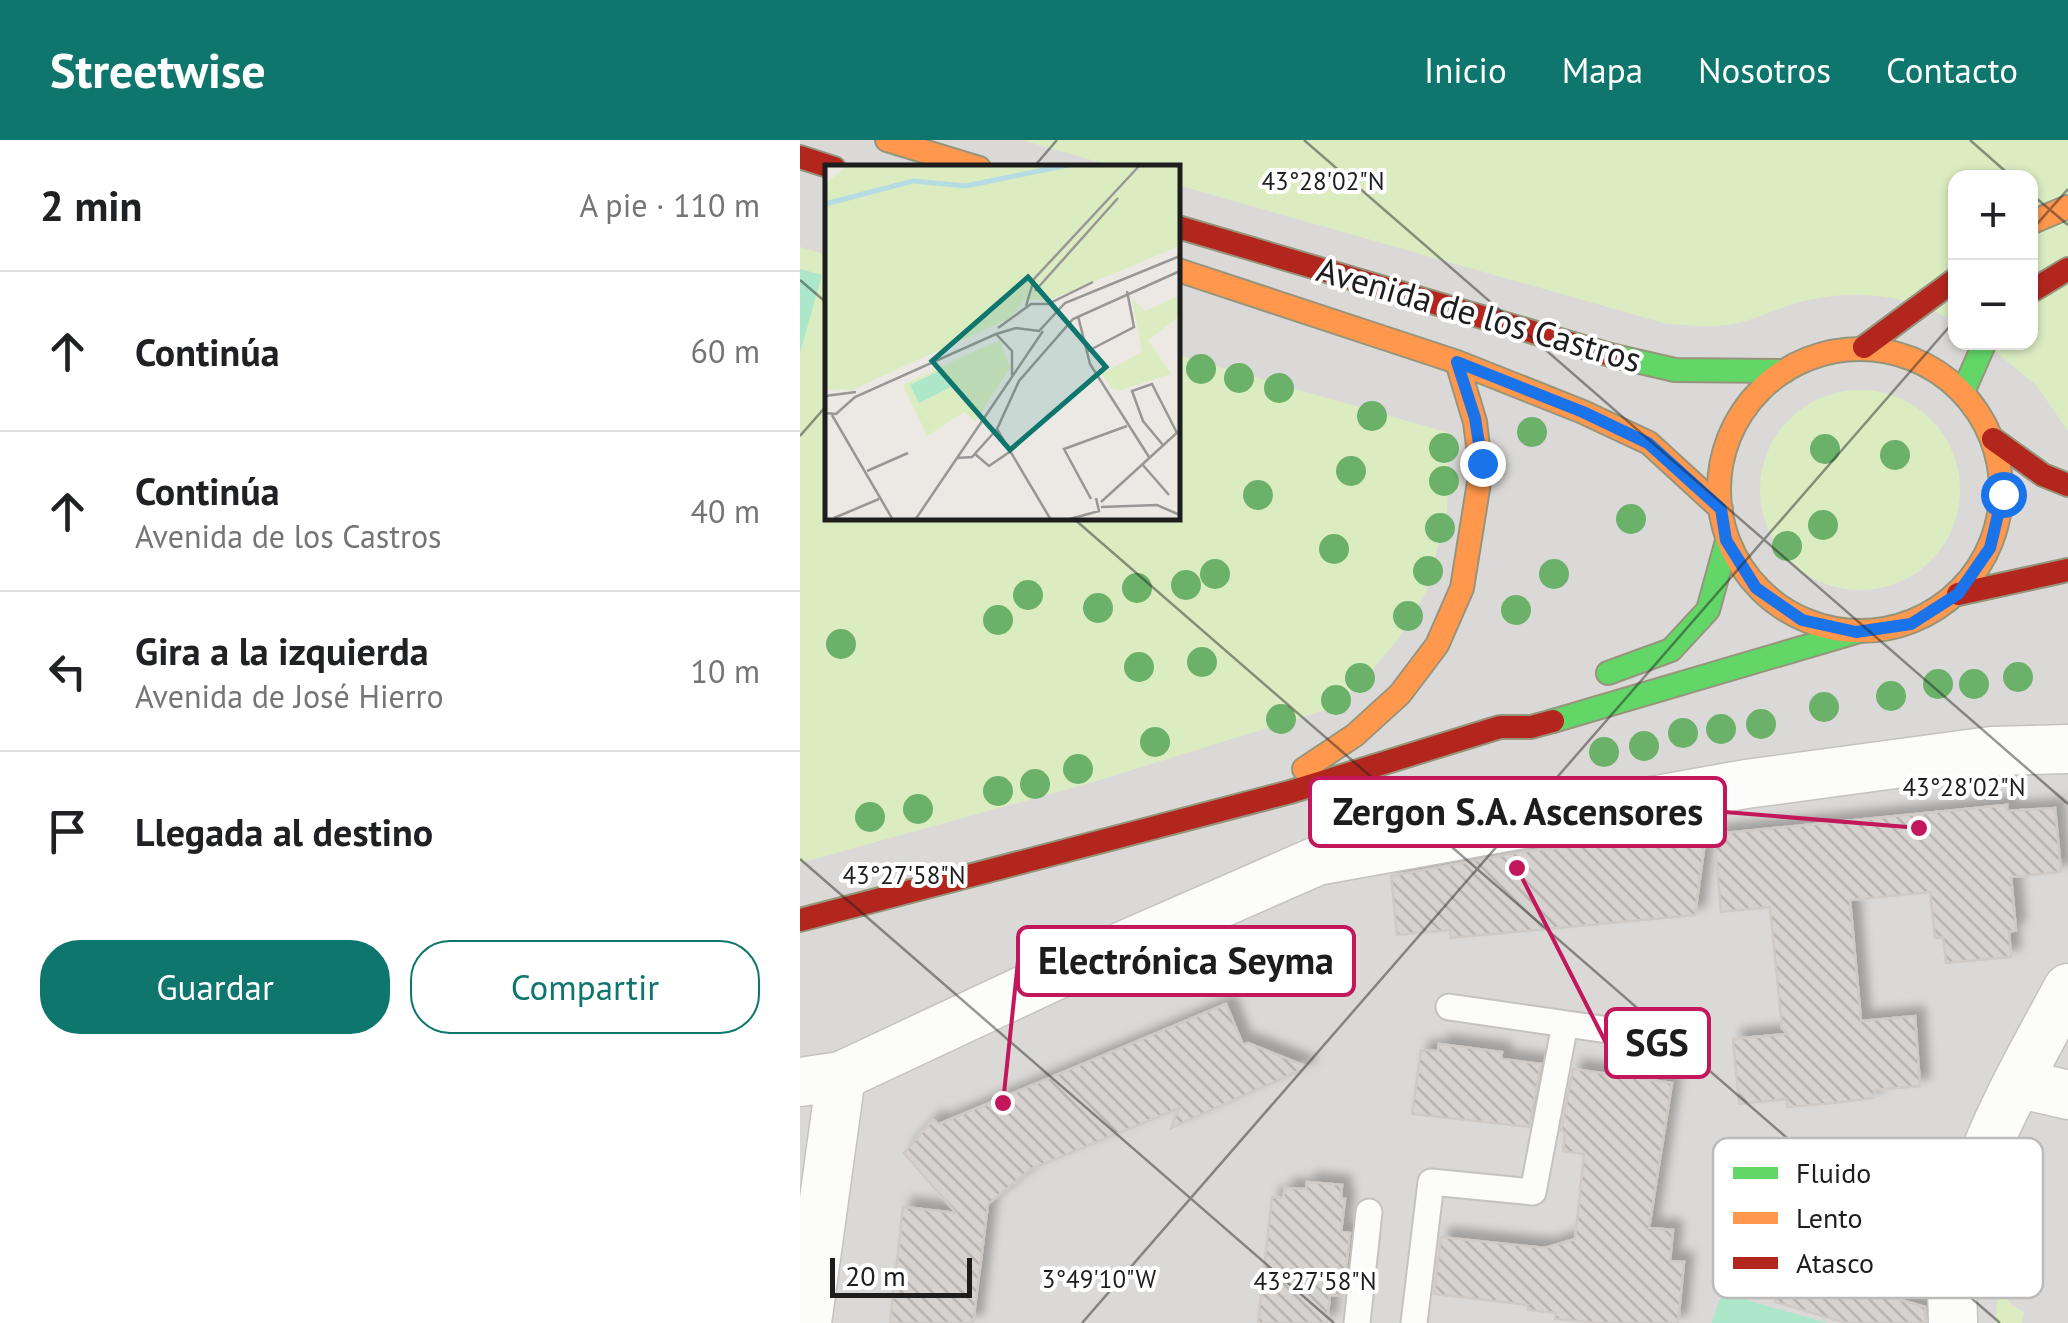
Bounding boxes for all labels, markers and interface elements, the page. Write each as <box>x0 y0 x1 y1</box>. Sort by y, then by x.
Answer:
text: Streetwise <box>50 39 266 101</box>
text: Inicio <box>1424 47 1507 93</box>
text: Mapa <box>1562 47 1643 93</box>
text: Nosotros <box>1698 47 1831 93</box>
text: Contacto <box>1886 47 2018 93</box>
inset map <box>825 165 1180 520</box>
text: 43°28'02"N <box>1261 165 1385 197</box>
map controls <box>1948 170 2038 350</box>
button: + <box>1948 170 2038 260</box>
text: 2 min <box>40 178 142 233</box>
text: A pie · 110 m <box>579 184 760 226</box>
street label: Avenida de los Castros <box>1312 246 1647 382</box>
button: − <box>1948 260 2038 350</box>
icon: ahead <box>40 324 95 379</box>
text: Continúa <box>135 327 279 376</box>
text: 60 m <box>691 330 760 372</box>
route end <box>1460 441 1506 487</box>
text: Continúa <box>135 466 279 515</box>
route start <box>1981 472 2027 518</box>
icon: ahead <box>40 484 95 539</box>
text: 40 m <box>691 490 760 532</box>
text: Avenida de los Castros <box>135 515 442 557</box>
text: Gira a la izquierda <box>135 626 429 675</box>
icon: left <box>40 644 95 699</box>
text: 10 m <box>691 650 760 692</box>
text: Avenida de José Hierro <box>135 675 444 717</box>
text: 43°28'02"N <box>1902 771 2026 803</box>
callout: Zergon S.A. Ascensores <box>1310 778 1725 846</box>
text: Zergon S.A. Ascensores <box>1333 786 1703 835</box>
icon: arrive <box>40 804 95 859</box>
text: Llegada al destino <box>135 807 433 856</box>
text: 43°27'58"N <box>842 859 966 891</box>
callout: Electrónica Seyma <box>1018 927 1354 995</box>
text: Electrónica Seyma <box>1038 935 1334 984</box>
button: Guardar <box>40 940 390 1034</box>
button: Compartir <box>410 940 760 1034</box>
callout: SGS <box>1606 1009 1709 1077</box>
text: SGS <box>1625 1017 1689 1066</box>
legend <box>1713 1138 2043 1298</box>
text: Fluido <box>1796 1154 1871 1191</box>
text: Lento <box>1796 1199 1863 1236</box>
text: Atasco <box>1796 1244 1874 1281</box>
scale bar <box>830 1253 972 1298</box>
text: 20 m <box>845 1257 906 1294</box>
text: 3°49'10"W <box>1042 1263 1156 1295</box>
text: 43°27'58"N <box>1253 1265 1377 1297</box>

